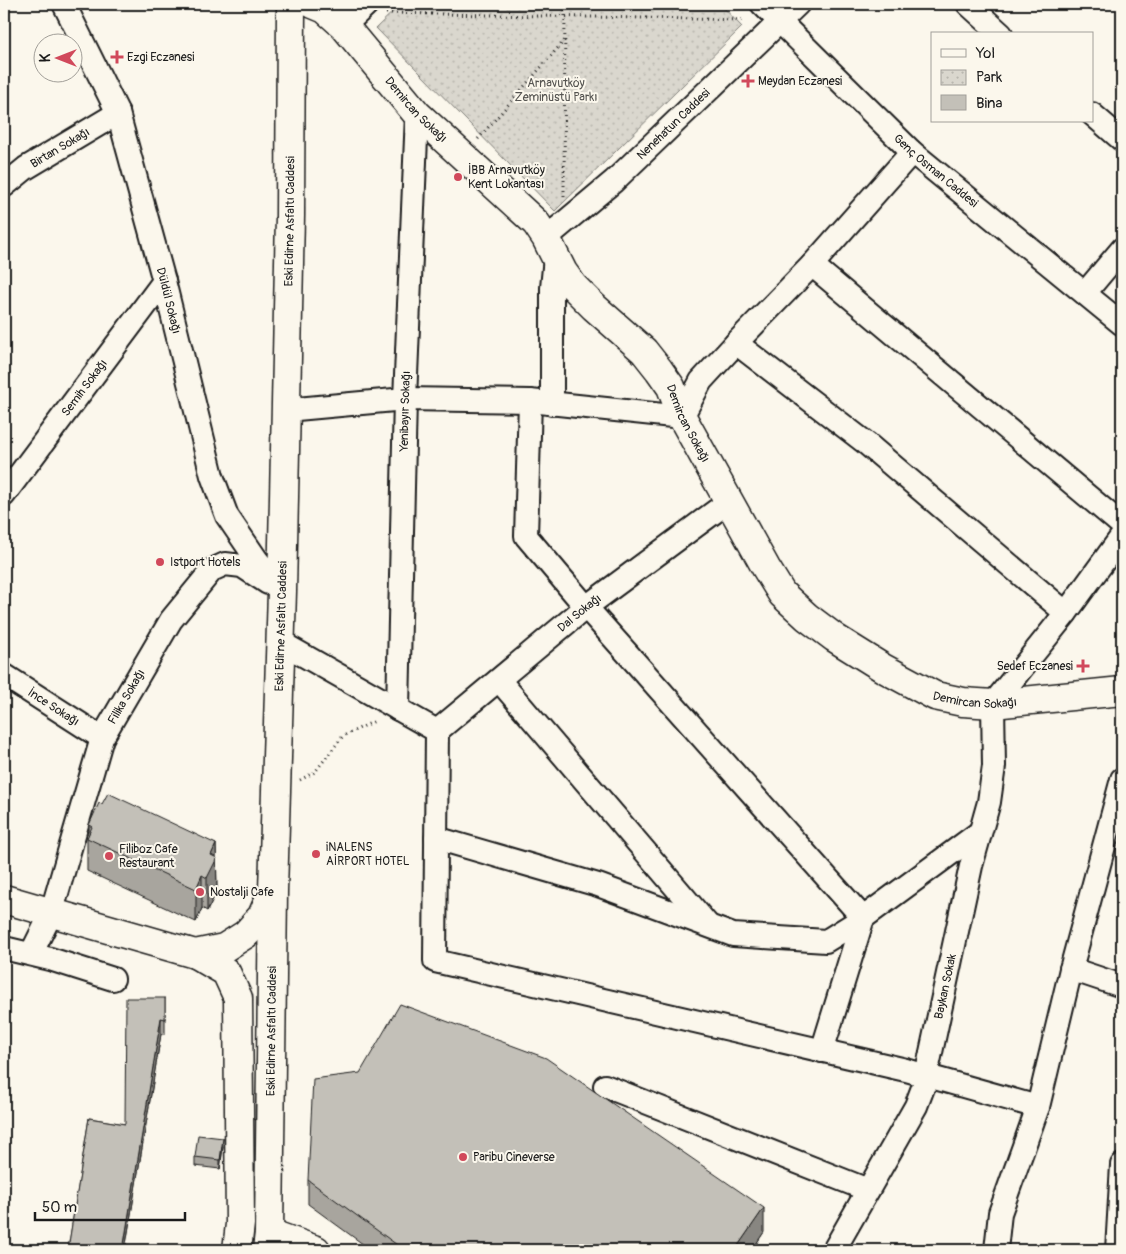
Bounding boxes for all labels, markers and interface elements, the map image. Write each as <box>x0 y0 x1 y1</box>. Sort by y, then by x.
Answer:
north arrow <box>32 32 82 82</box>
legend <box>931 32 1094 122</box>
text: Yol <box>975 44 995 63</box>
place label: Ezgi Eczanesi <box>127 50 194 65</box>
marker: Ezgi Eczanesi <box>111 51 123 63</box>
text: K <box>37 53 54 62</box>
text: Park <box>976 68 1003 87</box>
street label: Demircan Sokağı <box>381 74 450 146</box>
place label: Meydan Eczanesi <box>758 74 842 89</box>
marker: Meydan Eczanesi <box>742 75 754 87</box>
park label: Arnavutköy Zeminüstü Parkı <box>515 76 597 105</box>
street label: Nenehatun Caddesi <box>634 86 713 163</box>
text: Bina <box>976 94 1003 113</box>
street label: Birtan Sokağı <box>28 125 93 172</box>
street label: Genç Osman Caddesi <box>890 131 981 211</box>
street label: Eski Edirne Asfaltı Caddesi <box>281 156 298 287</box>
place label: İBB Arnavutköy Kent Lokantası <box>468 162 545 192</box>
marker: İBB Arnavutköy Kent Lokantası <box>452 171 464 183</box>
street label: Düldül Sokağı <box>153 266 184 335</box>
street label: Semih Sokağı <box>58 356 111 419</box>
street label: Yenibayır Sokağı <box>397 370 414 453</box>
street label: Demircan Sokağı <box>663 383 713 465</box>
place label: Istport Hotels <box>170 555 241 570</box>
marker: Istport Hotels <box>154 556 166 568</box>
street label: Eski Edirne Asfaltı Caddesi <box>272 561 291 692</box>
street label: Dal Sokağı <box>555 591 605 635</box>
place label: Sedef Eczanesi <box>997 659 1073 674</box>
marker: Sedef Eczanesi <box>1077 660 1089 672</box>
street label: Filika Sokağı <box>105 667 149 727</box>
street label: İnce Sokağı <box>25 684 82 729</box>
street label: Demircan Sokağı <box>931 689 1018 712</box>
place label: iNALENS AİRPORT HOTEL <box>326 840 410 869</box>
place label: Filiboz Cafe Restaurant <box>119 842 178 871</box>
marker: iNALENS AİRPORT HOTEL <box>310 848 322 860</box>
marker: Filiboz Cafe Restaurant <box>103 850 115 862</box>
place label: Nostalji Cafe <box>210 885 274 900</box>
marker: Nostalji Cafe <box>194 886 206 898</box>
street label: Baykan Sokak <box>931 953 960 1020</box>
street label: Eski Edirne Asfaltı Caddesi <box>264 966 280 1096</box>
place label: Paribu Cineverse <box>473 1150 555 1165</box>
marker: Paribu Cineverse <box>457 1151 469 1163</box>
scale bar <box>35 1189 185 1221</box>
text: 50 m <box>42 1198 77 1217</box>

